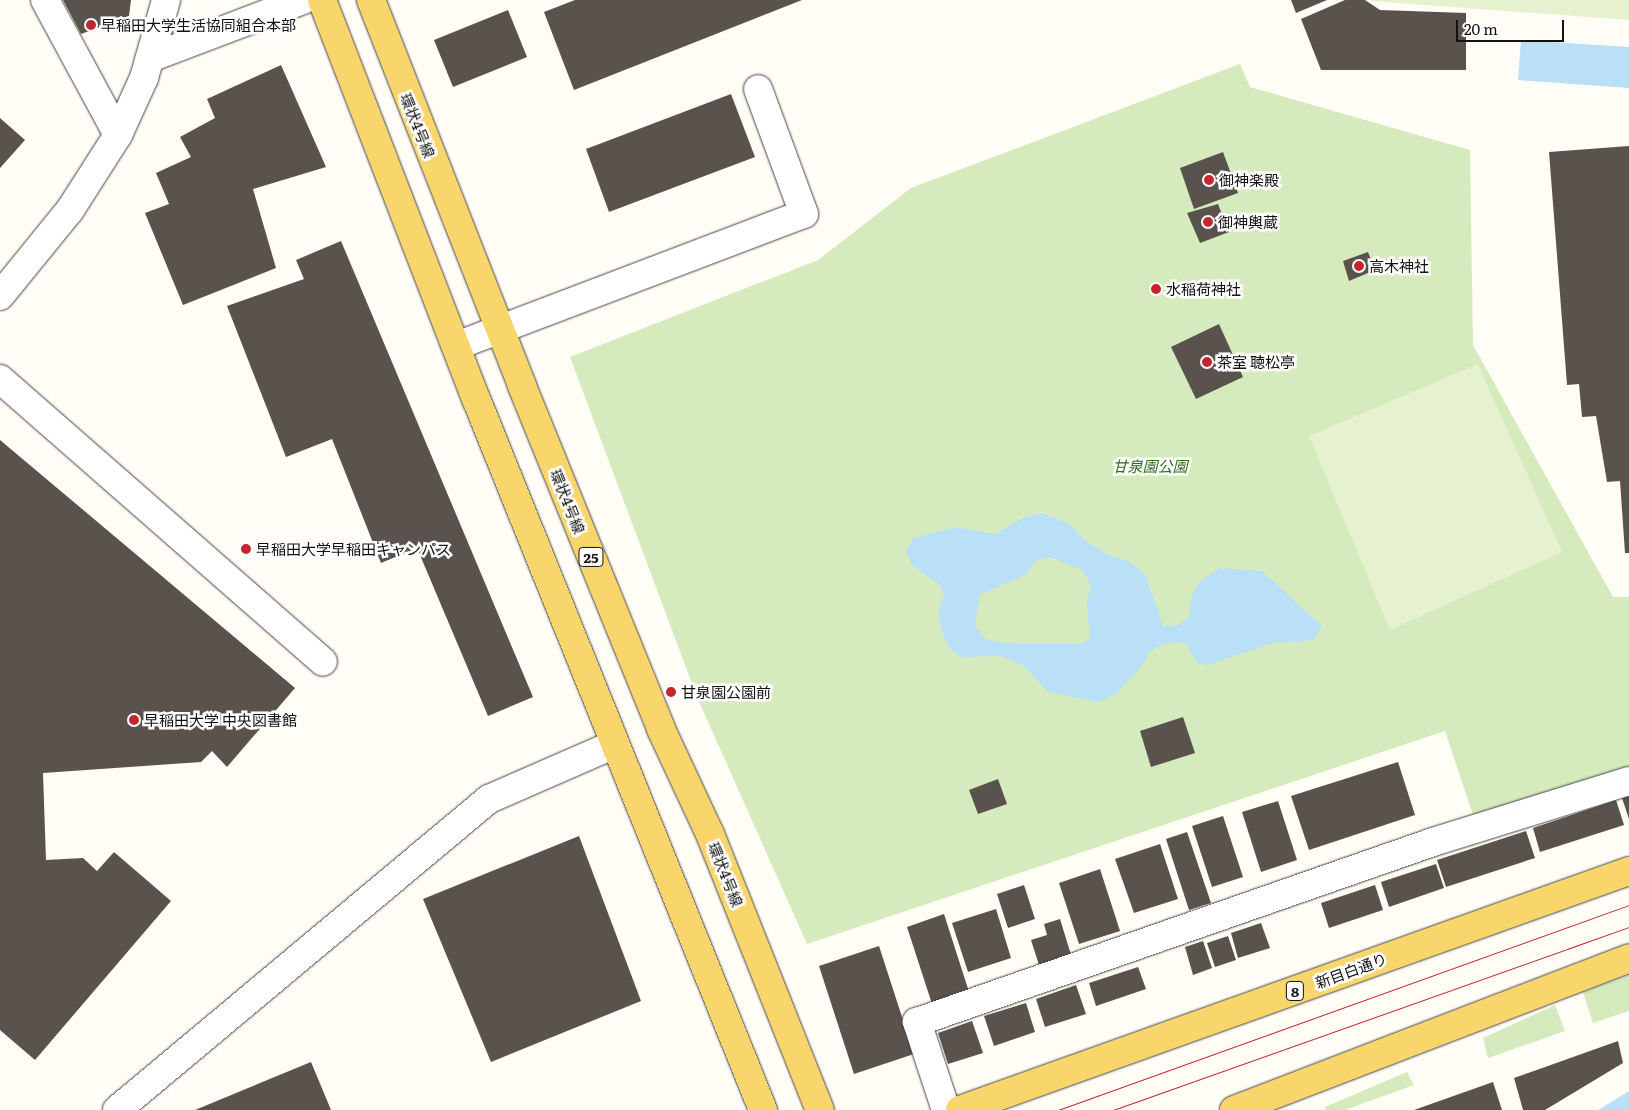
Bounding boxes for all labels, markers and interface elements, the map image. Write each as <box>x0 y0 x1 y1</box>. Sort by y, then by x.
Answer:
scale bar <box>1459 10 1566 42</box>
place label: 早稲田大学生活協同組合本部 <box>101 16 296 34</box>
text: 20 m <box>1464 17 1498 40</box>
marker: 早稲田大学生活協同組合本部 <box>85 19 97 31</box>
street label: 環状4号線 <box>397 90 439 160</box>
place label: 御神楽殿 <box>1219 171 1279 189</box>
marker: 御神楽殿 <box>1203 174 1215 186</box>
place label: 御神輿蔵 <box>1218 213 1278 231</box>
marker: 御神輿蔵 <box>1202 216 1214 228</box>
place label: 高木神社 <box>1369 257 1429 275</box>
marker: 高木神社 <box>1353 260 1365 272</box>
place label: 水稲荷神社 <box>1166 280 1241 298</box>
marker: 水稲荷神社 <box>1150 283 1162 295</box>
place label: 茶室 聴松亭 <box>1217 353 1295 371</box>
marker: 茶室 聴松亭 <box>1201 356 1213 368</box>
park label: 甘泉園公園 <box>1113 457 1187 475</box>
street label: 環状4号線 <box>547 466 589 536</box>
place label: 早稲田大学早稲田キャンパス <box>256 540 451 558</box>
marker: 早稲田大学早稲田キャンパス <box>240 543 252 555</box>
road number: 25 <box>577 546 605 568</box>
place label: 甘泉園公園前 <box>681 683 771 701</box>
marker: 甘泉園公園前 <box>665 686 677 698</box>
place label: 早稲田大学 中央図書館 <box>144 711 297 729</box>
marker: 早稲田大学 中央図書館 <box>128 714 140 726</box>
street label: 環状4号線 <box>705 839 747 909</box>
street label: 新目白通り <box>1313 949 1389 991</box>
road number: 8 <box>1285 979 1305 1002</box>

